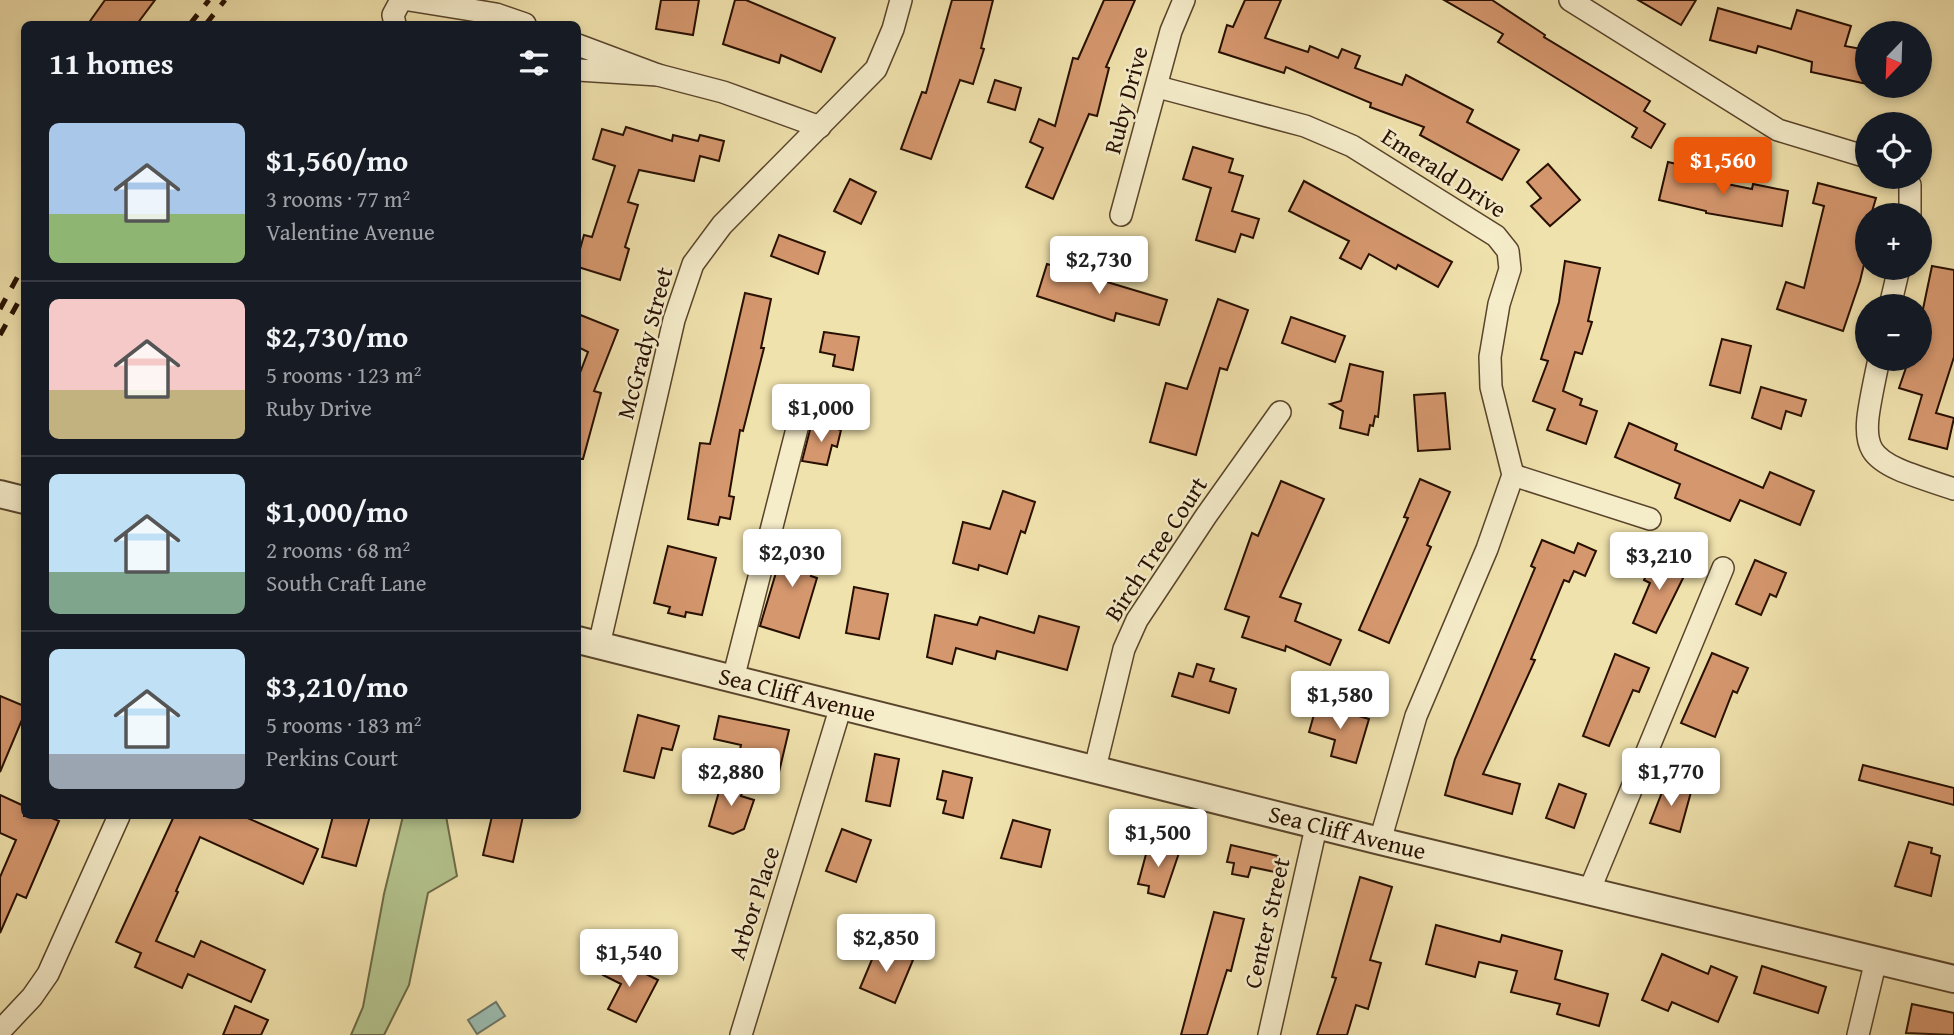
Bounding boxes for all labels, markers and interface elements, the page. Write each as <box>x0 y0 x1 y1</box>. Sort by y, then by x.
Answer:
north arrow <box>1855 21 1932 98</box>
map controls <box>1855 21 1932 371</box>
text: 11 homes <box>49 41 174 85</box>
street label: Ruby Drive <box>1094 42 1157 158</box>
icon: filters <box>515 44 553 82</box>
button: locate <box>1855 112 1932 189</box>
street label: Emerald Drive <box>1375 119 1514 226</box>
text: $1,560/mo <box>266 138 408 182</box>
pin: $1,560 <box>1666 138 1780 197</box>
text: $1,560 <box>1690 143 1756 176</box>
icon: home <box>105 151 189 235</box>
text: 3 rooms · 77 m² <box>266 182 410 215</box>
button: + <box>1855 203 1932 280</box>
text: Valentine Avenue <box>266 215 435 248</box>
pin: $2,730 <box>1042 236 1156 296</box>
text: $2,730 <box>1066 242 1132 275</box>
street label: McGrady Street <box>607 262 682 423</box>
button: − <box>1855 294 1932 371</box>
text: $2,730/mo <box>266 314 408 358</box>
icon: home <box>105 327 189 411</box>
text: 5 rooms · 123 m² <box>266 358 421 391</box>
pin: $1,000 <box>764 384 878 444</box>
text: $1,000 <box>788 390 854 423</box>
text: Ruby Drive <box>266 391 372 424</box>
street label: Birch Tree Court <box>1096 469 1216 628</box>
text: $1,000/mo <box>266 489 408 533</box>
icon: home <box>105 502 189 586</box>
pin: $2,030 <box>735 530 849 589</box>
pin: $3,210 <box>1602 532 1716 592</box>
text: 2 rooms · 68 m² <box>266 533 410 566</box>
text: $2,030 <box>759 535 825 568</box>
text: $3,210 <box>1626 538 1692 571</box>
text: South Craft Lane <box>266 566 426 599</box>
street label: Sea Cliff Avenue <box>715 658 880 731</box>
text: $3,210/mo <box>266 664 408 708</box>
pin: $1,580 <box>1283 672 1397 731</box>
icon: home <box>105 677 189 761</box>
text: $1,580 <box>1307 677 1373 710</box>
text: 5 rooms · 183 m² <box>266 708 421 741</box>
text: Perkins Court <box>266 741 398 774</box>
pin: $2,880 <box>674 748 788 808</box>
pin: $1,770 <box>1614 748 1728 808</box>
text: $2,880 <box>698 754 764 787</box>
text: $1,770 <box>1638 754 1704 787</box>
street label: Sea Cliff Avenue <box>1265 796 1429 868</box>
pin: $1,500 <box>1101 810 1215 869</box>
text: $1,500 <box>1125 815 1191 848</box>
street label: Arbor Place <box>719 842 788 964</box>
street label: Center Street <box>1234 853 1299 992</box>
pin: $2,850 <box>829 914 943 974</box>
text: $2,850 <box>853 920 919 953</box>
pin: $1,540 <box>572 930 686 989</box>
text: $1,540 <box>596 935 662 968</box>

